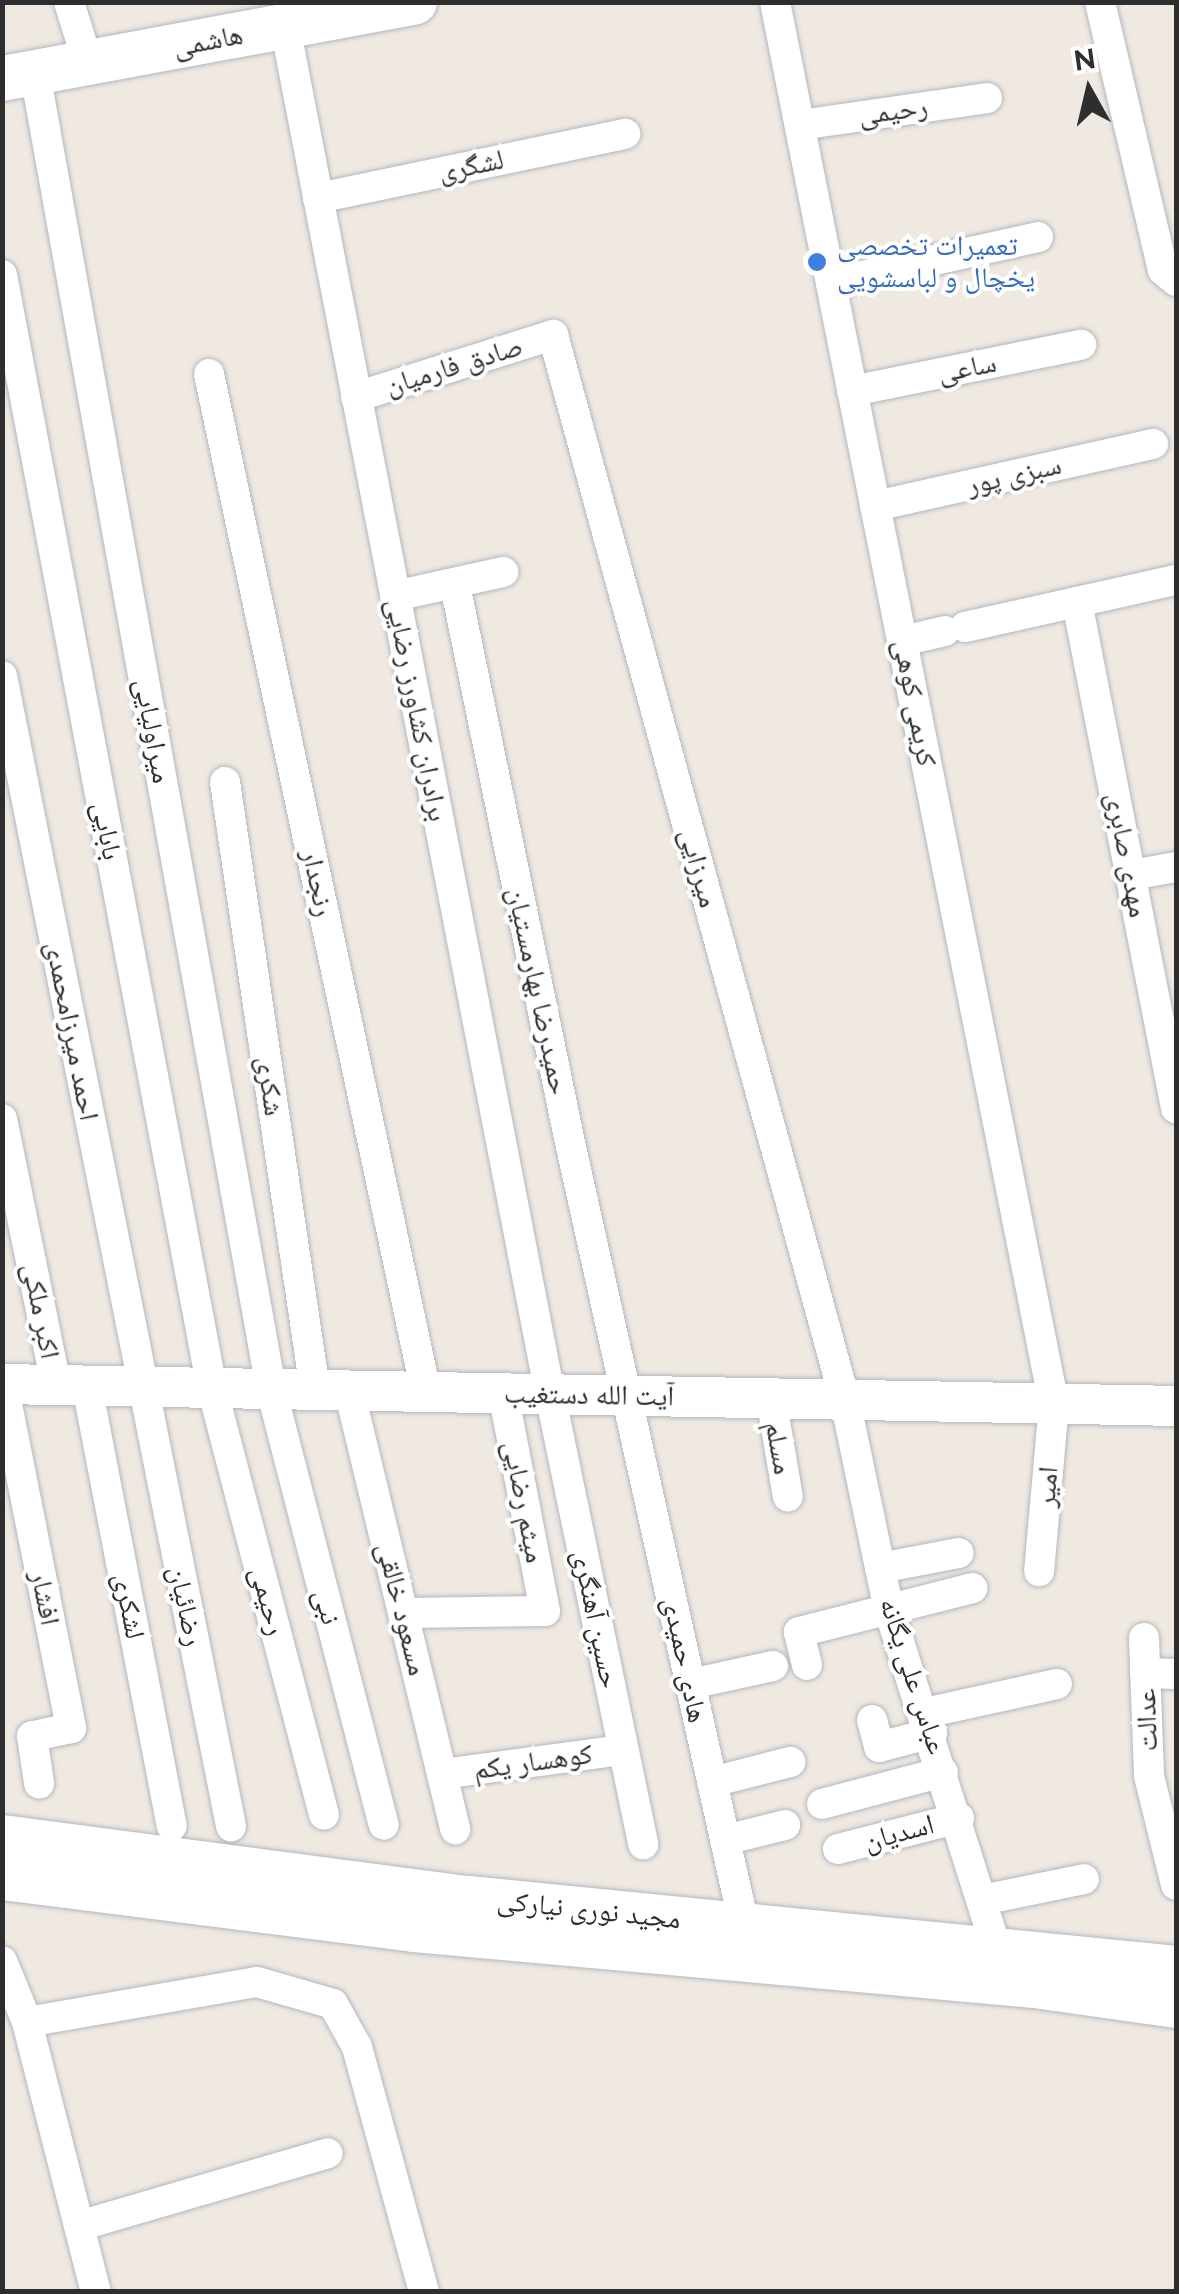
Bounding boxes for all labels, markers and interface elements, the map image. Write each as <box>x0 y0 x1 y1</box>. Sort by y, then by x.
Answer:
street label: هاشمی <box>170 18 246 64</box>
north arrow <box>1039 40 1139 140</box>
text: N <box>1072 42 1098 78</box>
street label: رحیمی <box>856 90 930 132</box>
street label: لشگری <box>435 143 507 189</box>
place label: تعمیرات تخصصی یخچال و لباسشویی <box>837 229 1035 295</box>
marker: تعمیرات تخصصی یخچال و لباسشویی <box>806 251 828 273</box>
street label: صادق فارمیان <box>381 329 527 403</box>
street label: ساعی <box>935 346 999 390</box>
street label: سبزی پور <box>964 448 1064 502</box>
street label: برادران کشاورز رضایی <box>379 596 455 824</box>
street label: کریمی کوهی <box>886 637 944 769</box>
street label: میراولیایی <box>127 676 179 786</box>
street label: مهدی صابری <box>1098 790 1156 920</box>
street label: بابایی <box>85 799 129 863</box>
street label: میرزایی <box>672 825 726 911</box>
street label: رنجدار <box>295 846 341 920</box>
street label: حمیدرضا بهارمستیان <box>500 884 576 1098</box>
street label: احمد میرزامحمدی <box>38 939 106 1123</box>
street label: شکری <box>249 1054 291 1118</box>
street label: اکبر ملکی <box>15 1260 67 1362</box>
street label: آیت الله دستغیب <box>504 1377 674 1413</box>
street label: مسلم <box>758 1419 800 1477</box>
street label: میثم رضایی <box>496 1438 552 1566</box>
street label: امیر <box>1028 1465 1066 1509</box>
street label: مسعود خالقی <box>369 1539 435 1679</box>
street label: حسین آهنگری <box>565 1547 627 1691</box>
street label: رضائیان <box>161 1563 211 1649</box>
street label: رحیمی <box>243 1563 293 1639</box>
street label: افشار <box>23 1568 67 1628</box>
street label: لشکری <box>106 1570 152 1642</box>
street label: نبی <box>306 1586 348 1628</box>
street label: هادی حمیدی <box>655 1594 715 1726</box>
street label: عباس علی یگانه <box>872 1594 954 1758</box>
street label: عدالت <box>1129 1688 1165 1752</box>
street label: کوهسار یکم <box>471 1737 595 1787</box>
street label: اسدیان <box>860 1808 938 1858</box>
street label: مجید نوری نیارکی <box>496 1884 682 1936</box>

